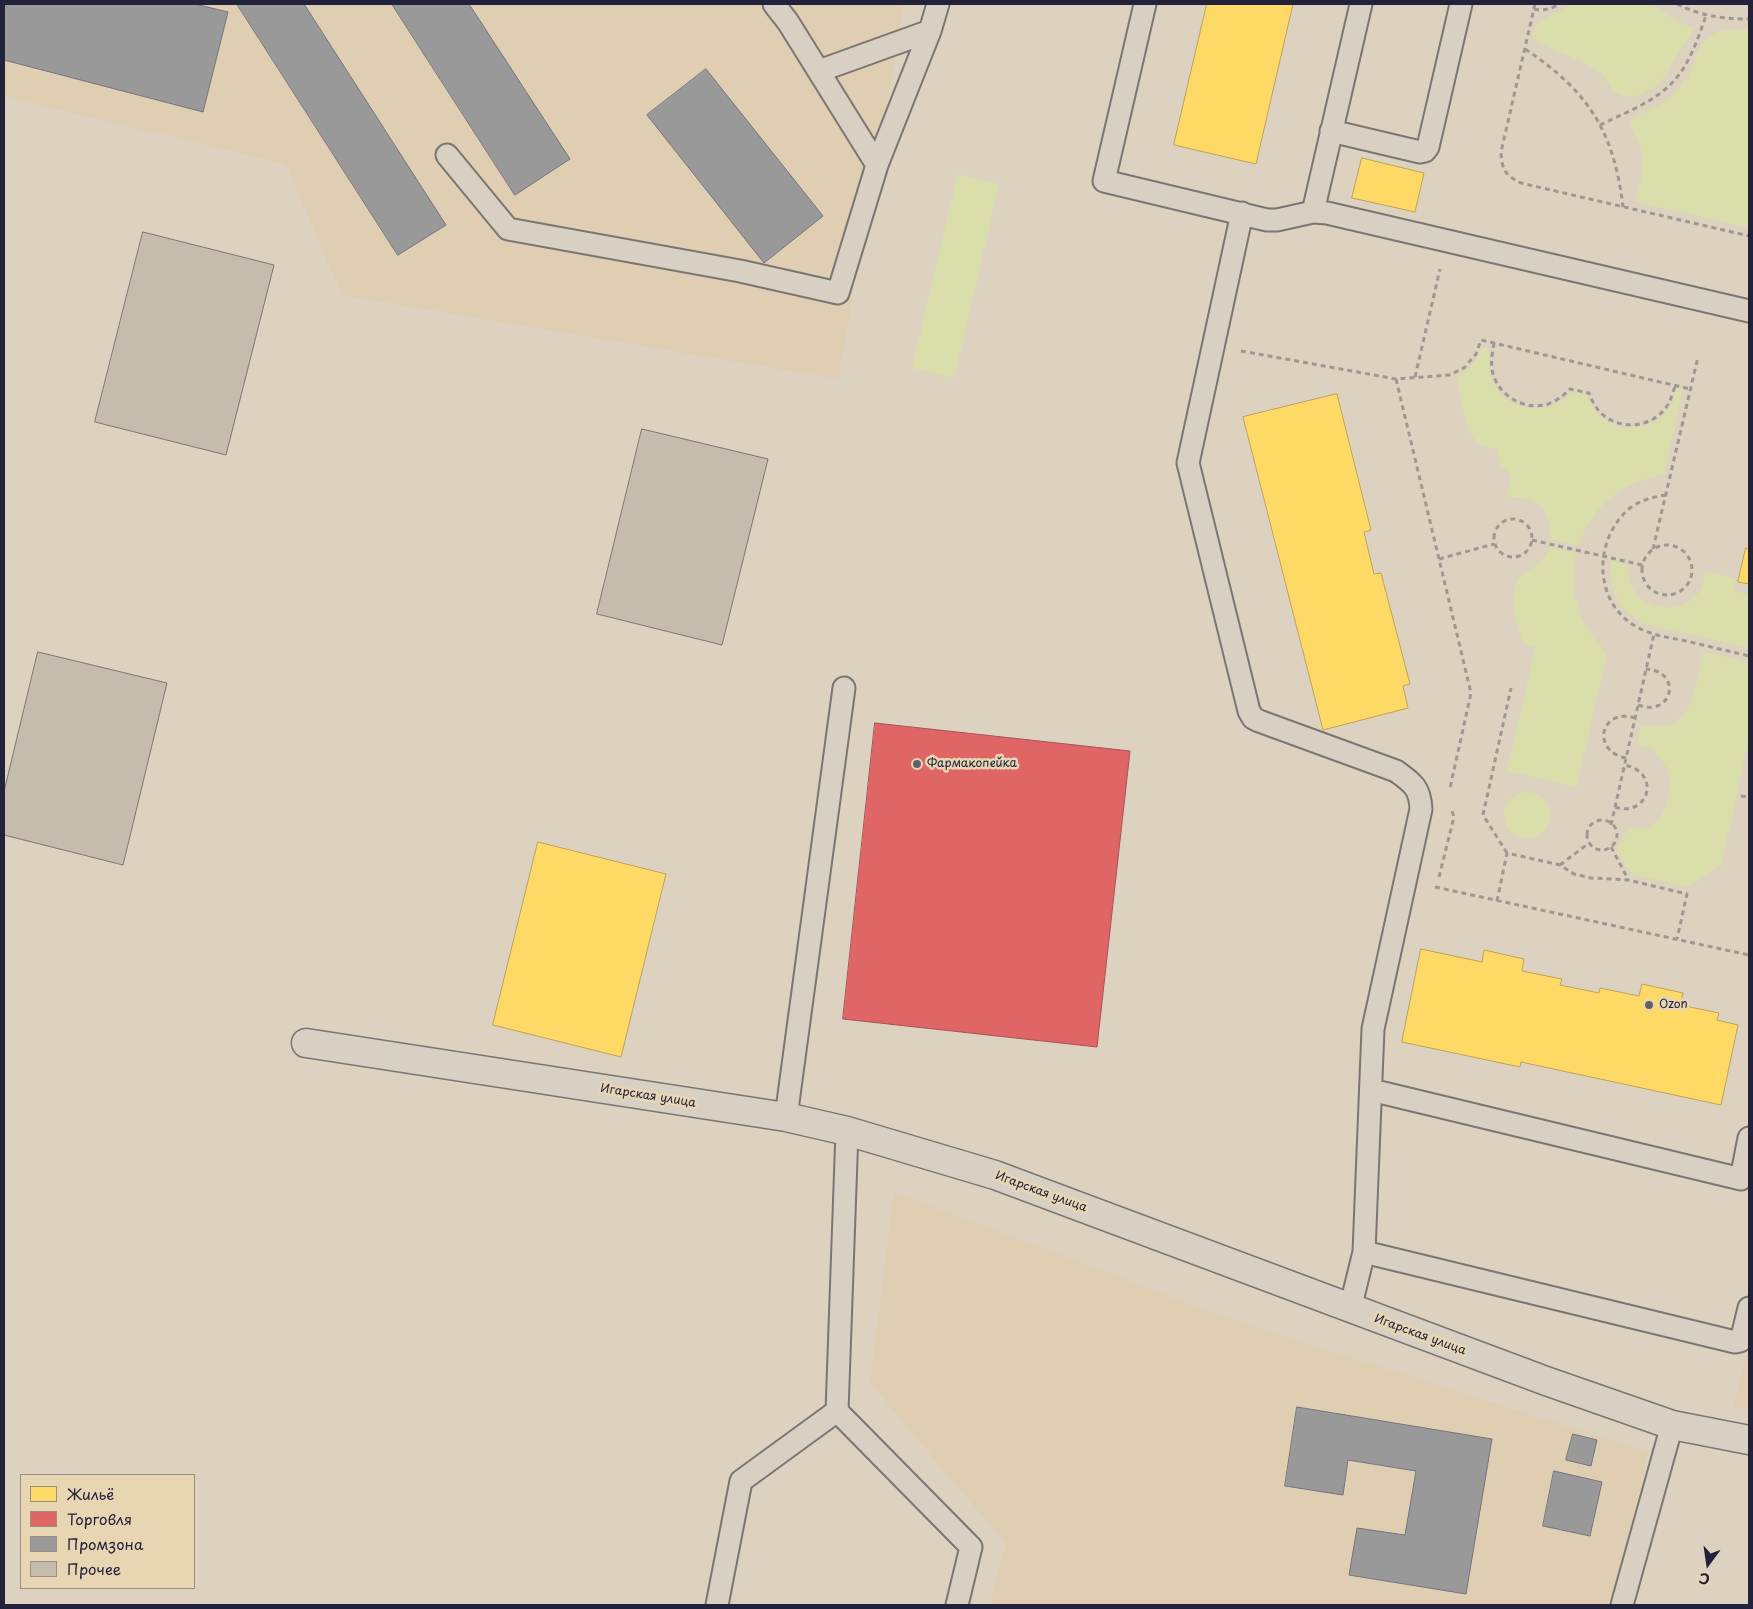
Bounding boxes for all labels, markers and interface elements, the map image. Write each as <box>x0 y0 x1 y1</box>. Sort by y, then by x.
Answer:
place label: Фармакопейка <box>927 757 1017 771</box>
marker: Фармакопейка <box>911 758 923 770</box>
place label: Ozon <box>1659 998 1688 1012</box>
marker: Ozon <box>1643 999 1655 1011</box>
street label: Игарская улица <box>599 1081 697 1111</box>
street label: Игарская улица <box>993 1169 1089 1215</box>
street label: Игарская улица <box>1372 1312 1468 1358</box>
legend <box>20 1474 195 1589</box>
text: Жильё <box>67 1482 114 1505</box>
text: Торговля <box>67 1507 132 1530</box>
text: Промзона <box>67 1532 143 1555</box>
north arrow <box>1683 1539 1733 1589</box>
text: Прочее <box>67 1557 121 1580</box>
text: С <box>1697 1568 1712 1591</box>

